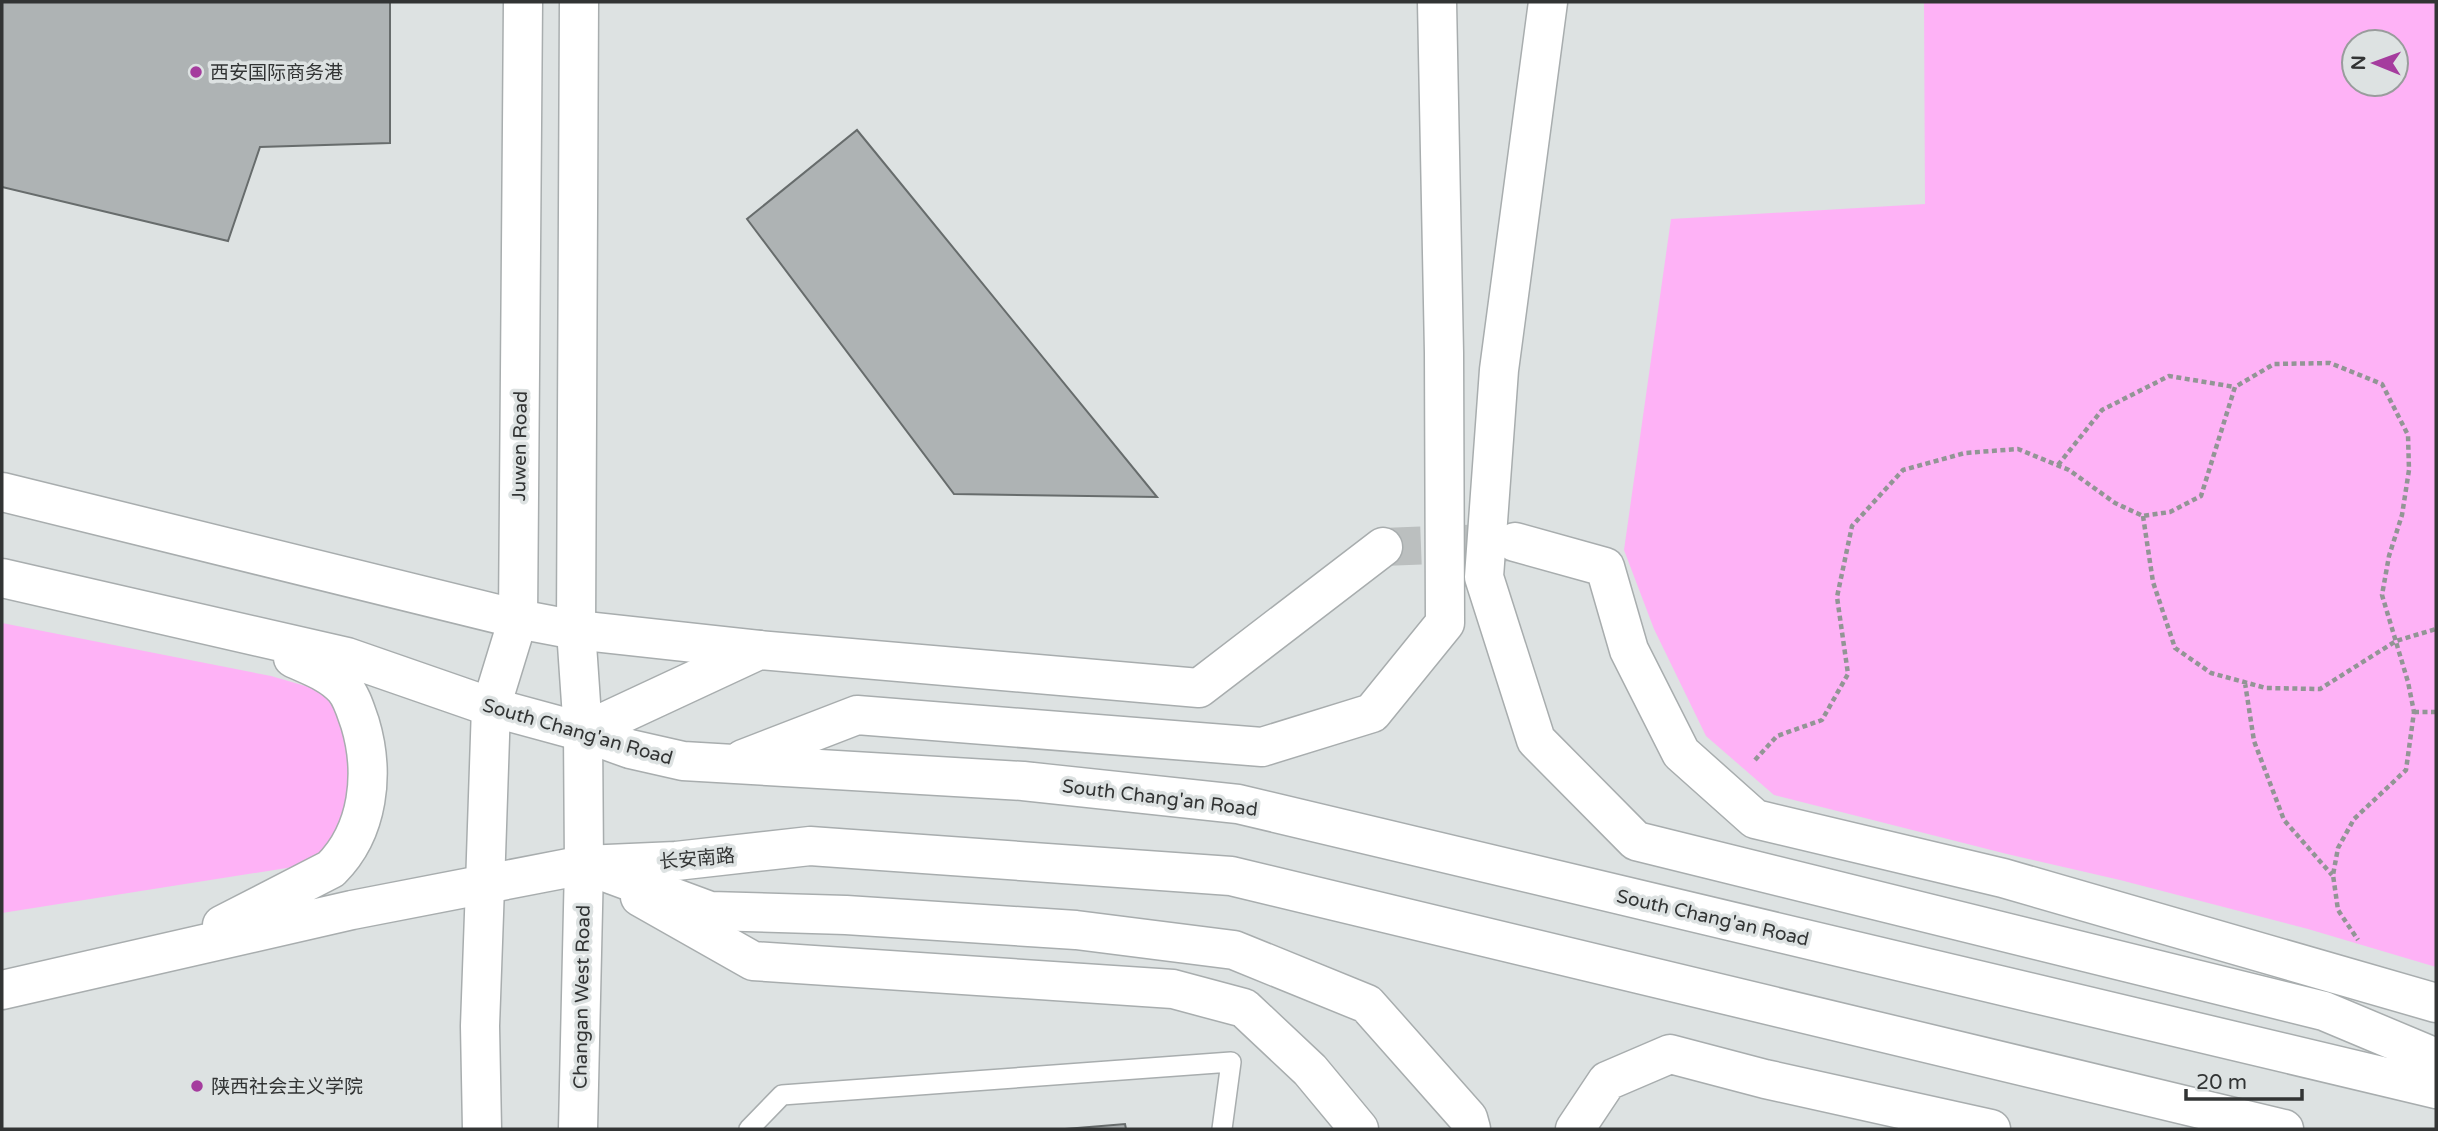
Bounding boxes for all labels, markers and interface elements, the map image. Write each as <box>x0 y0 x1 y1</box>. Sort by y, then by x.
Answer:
north arrow <box>2340 28 2410 98</box>
text: N <box>2348 55 2370 71</box>
place label: 西安国际商务港 <box>210 62 343 84</box>
marker: 西安国际商务港 <box>188 64 204 80</box>
street label: Juwen Road <box>508 391 532 501</box>
street label: South Chang'an Road <box>480 694 675 770</box>
street label: South Chang'an Road <box>1061 775 1259 821</box>
street label: 长安南路 <box>658 845 736 873</box>
street label: South Chang'an Road <box>1614 885 1811 951</box>
street label: Changan West Road <box>569 905 595 1089</box>
scale bar <box>2186 1058 2302 1102</box>
text: 20 m <box>2196 1070 2247 1095</box>
place label: 陕西社会主义学院 <box>211 1076 363 1098</box>
marker: 陕西社会主义学院 <box>189 1078 205 1094</box>

